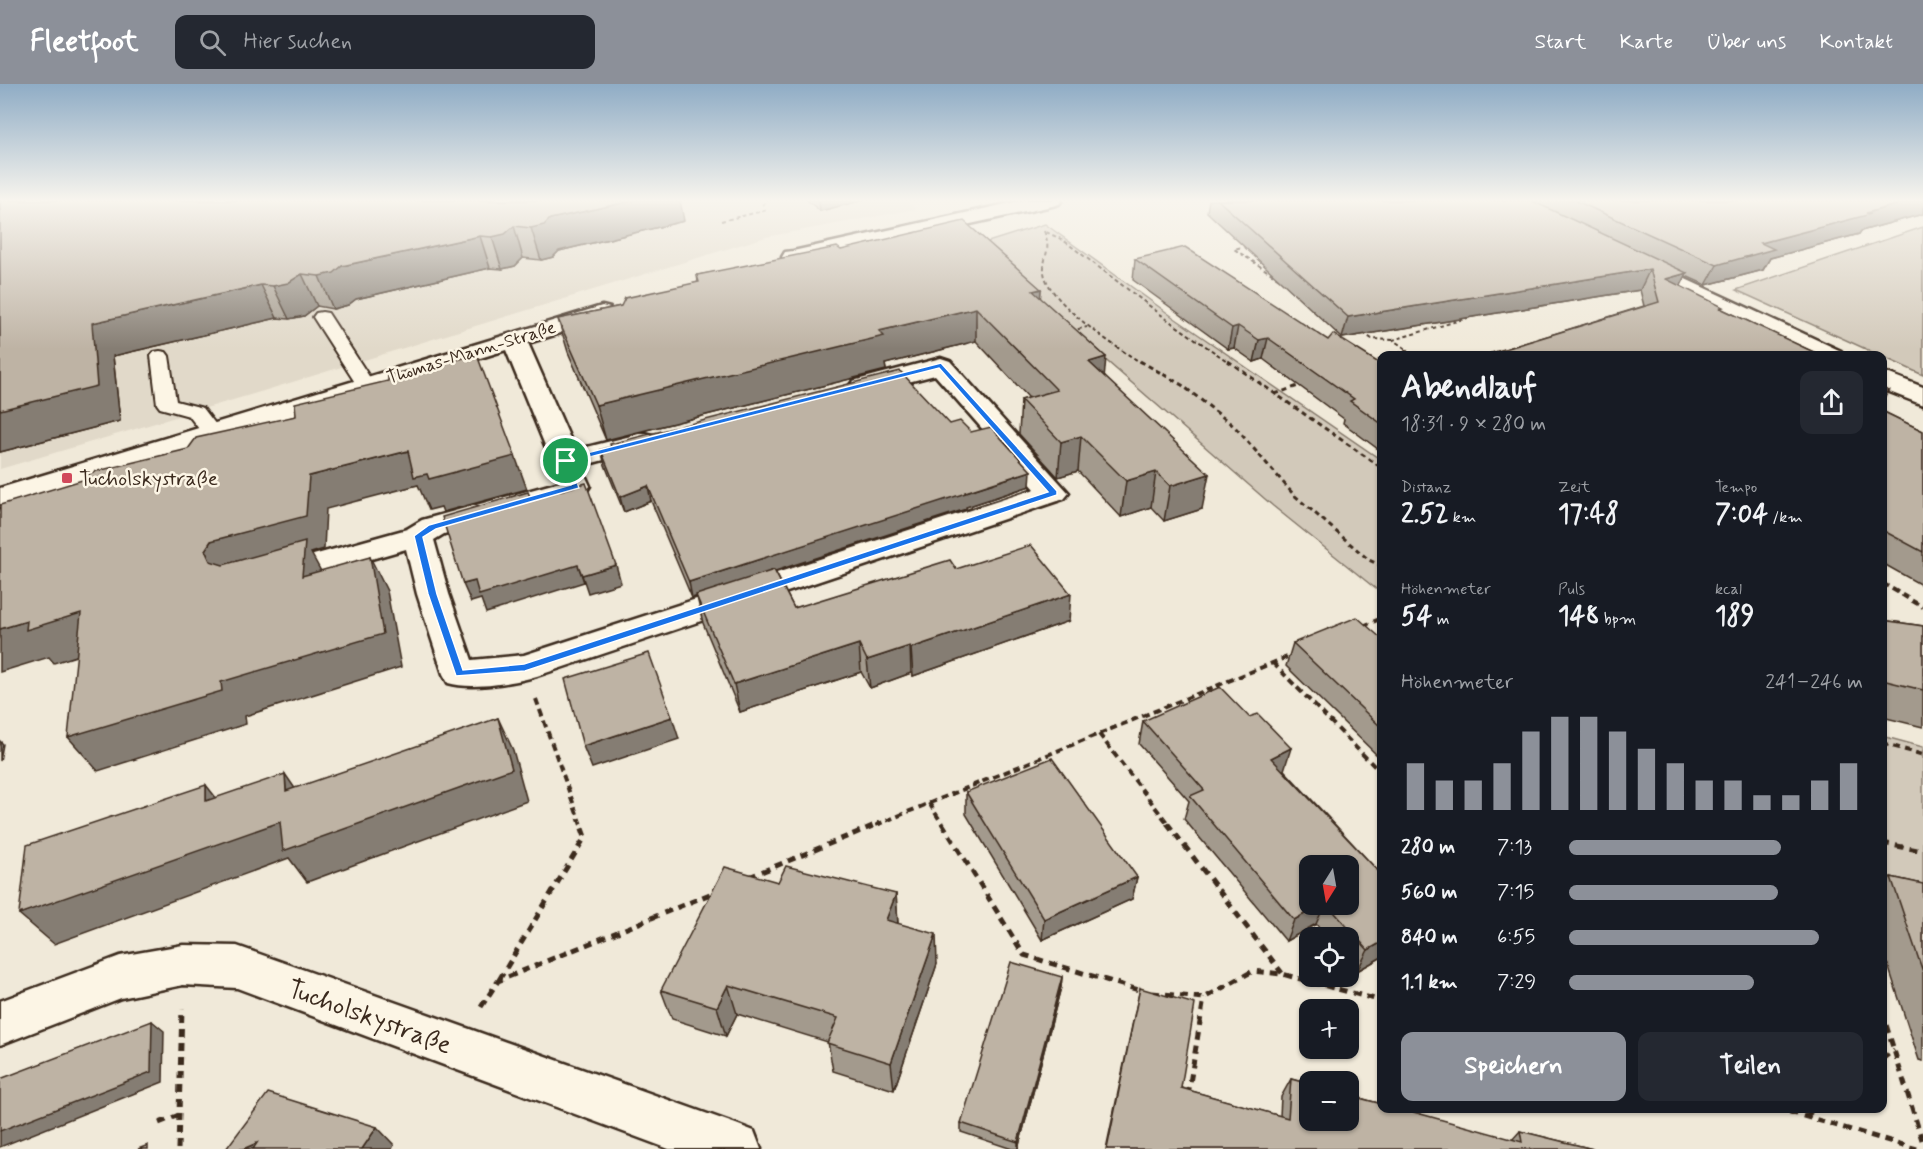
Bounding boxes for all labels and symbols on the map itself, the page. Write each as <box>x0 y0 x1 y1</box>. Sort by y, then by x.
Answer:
street label: Thomas-Mann-Straße <box>384 316 559 390</box>
pin <box>540 435 591 486</box>
place label: Tucholskystraße <box>79 465 218 493</box>
marker: Tucholskystraße <box>60 471 74 485</box>
north arrow <box>1299 855 1359 915</box>
street label: Tucholskystraße <box>283 972 456 1063</box>

